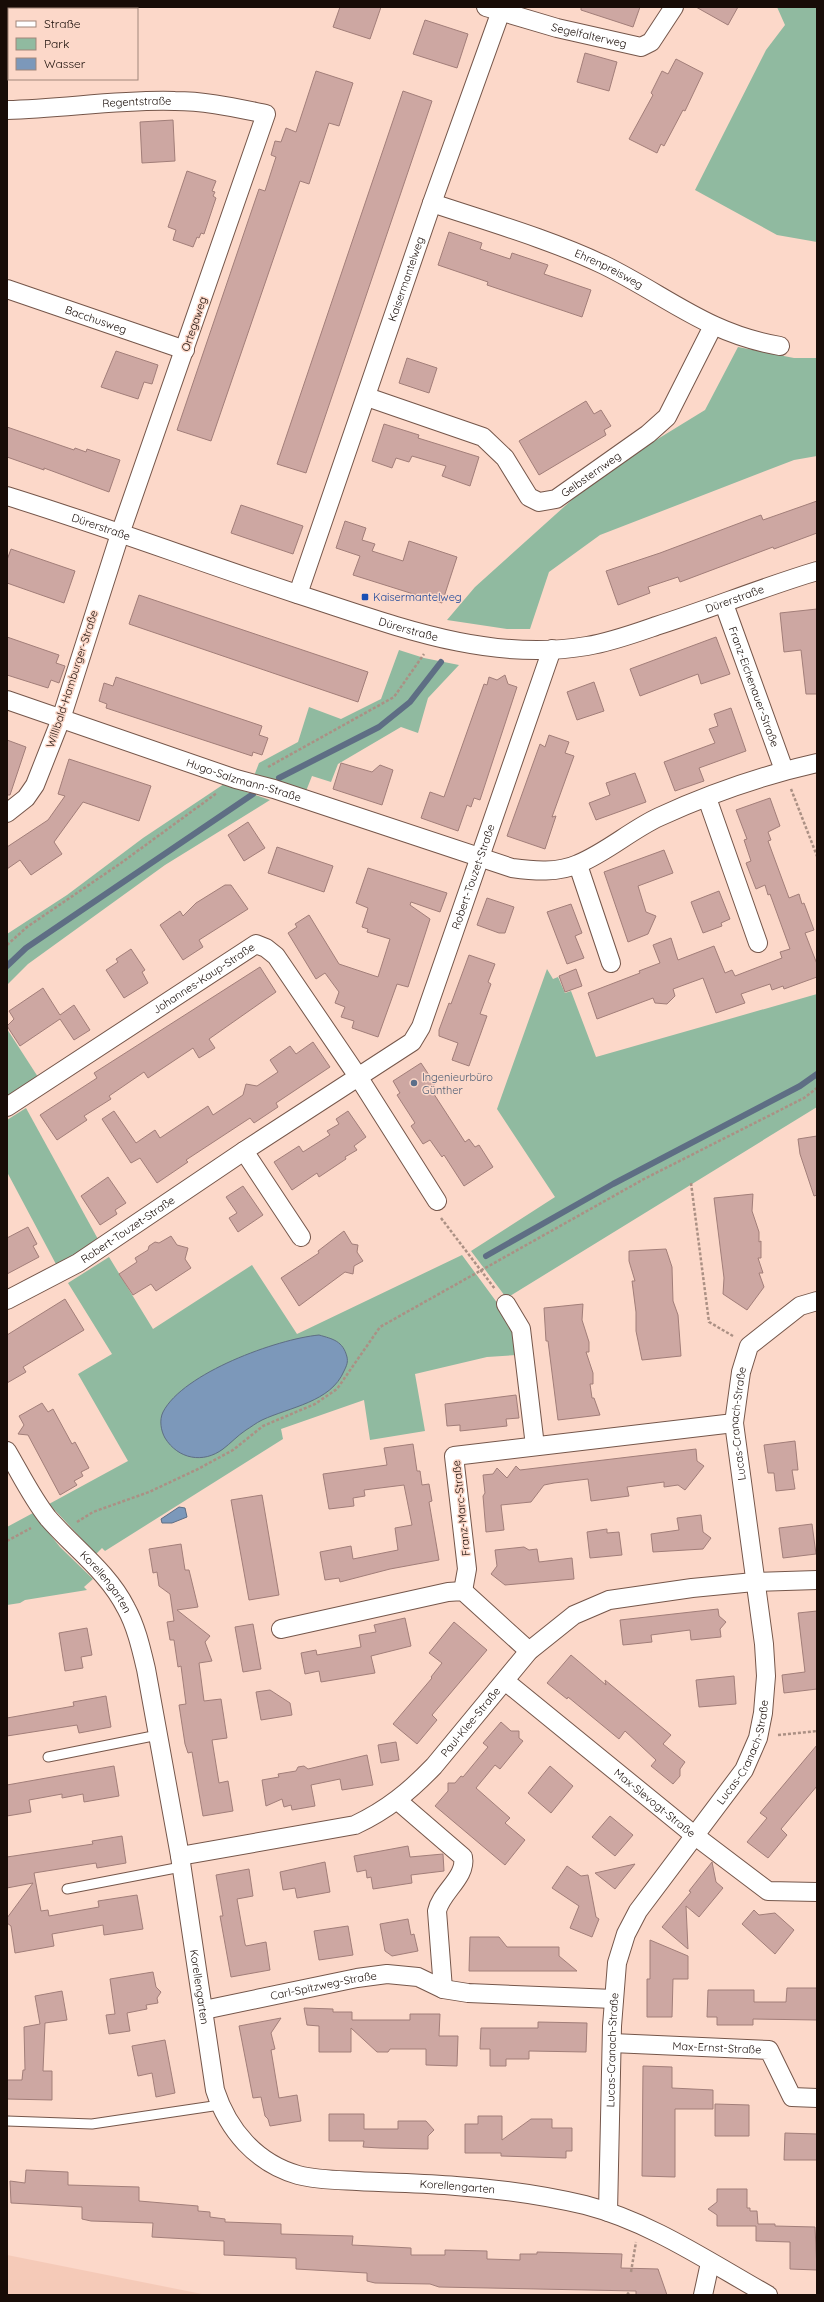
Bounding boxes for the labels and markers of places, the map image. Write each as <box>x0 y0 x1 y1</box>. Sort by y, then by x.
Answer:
place label: Kaisermantelweg <box>373 590 462 604</box>
marker: Kaisermantelweg <box>360 592 370 602</box>
place label: Ingenieurbüro Günther <box>422 1070 493 1097</box>
marker: Ingenieurbüro Günther <box>409 1078 419 1088</box>

